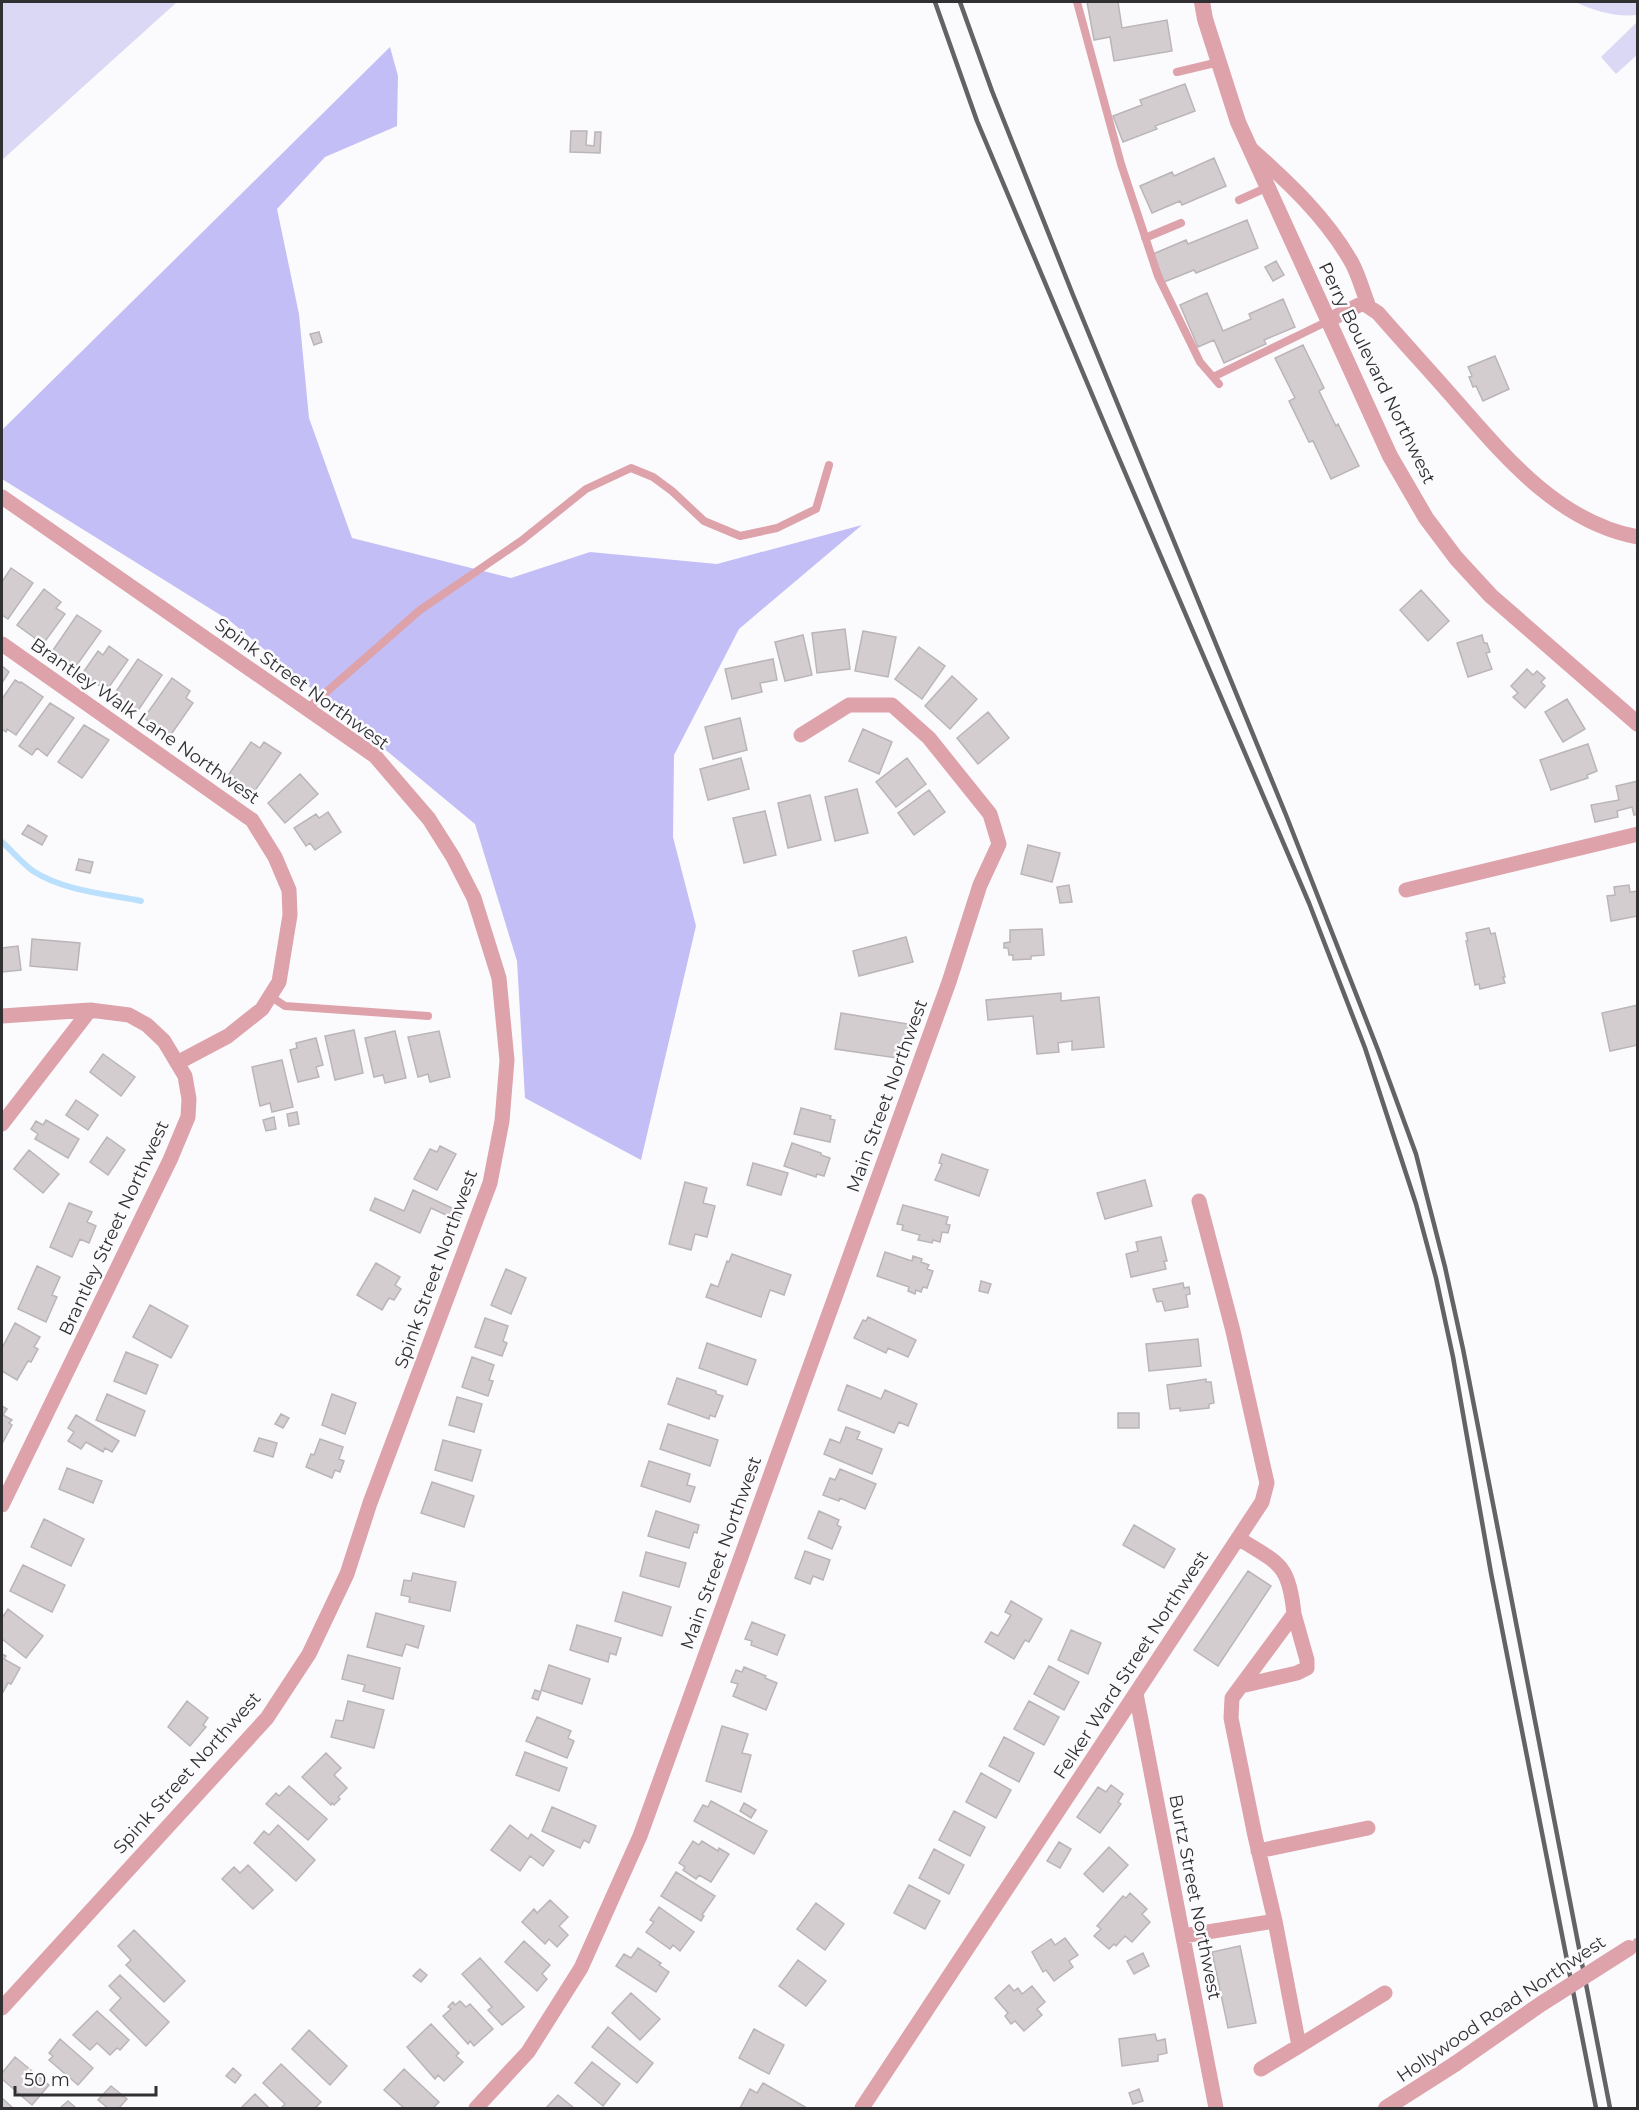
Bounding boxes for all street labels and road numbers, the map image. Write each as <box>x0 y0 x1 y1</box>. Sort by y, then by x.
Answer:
street label: Perry Boulevard Northwest <box>1314 259 1440 487</box>
street label: Spink Street Northwest <box>211 613 393 755</box>
street label: Brantley Walk Lane Northwest <box>26 633 264 809</box>
street label: Main Street Northwest <box>842 996 932 1196</box>
street label: Brantley Street Northwest <box>54 1117 174 1339</box>
street label: Spink Street Northwest <box>390 1167 482 1371</box>
street label: Main Street Northwest <box>676 1453 766 1653</box>
street label: Felker Ward Street Northwest <box>1049 1547 1213 1783</box>
street label: Spink Street Northwest <box>109 1688 265 1858</box>
street label: Burtz Street Northwest <box>1164 1792 1226 2002</box>
street label: Hollywood Road Northwest <box>1392 1931 1610 2087</box>

